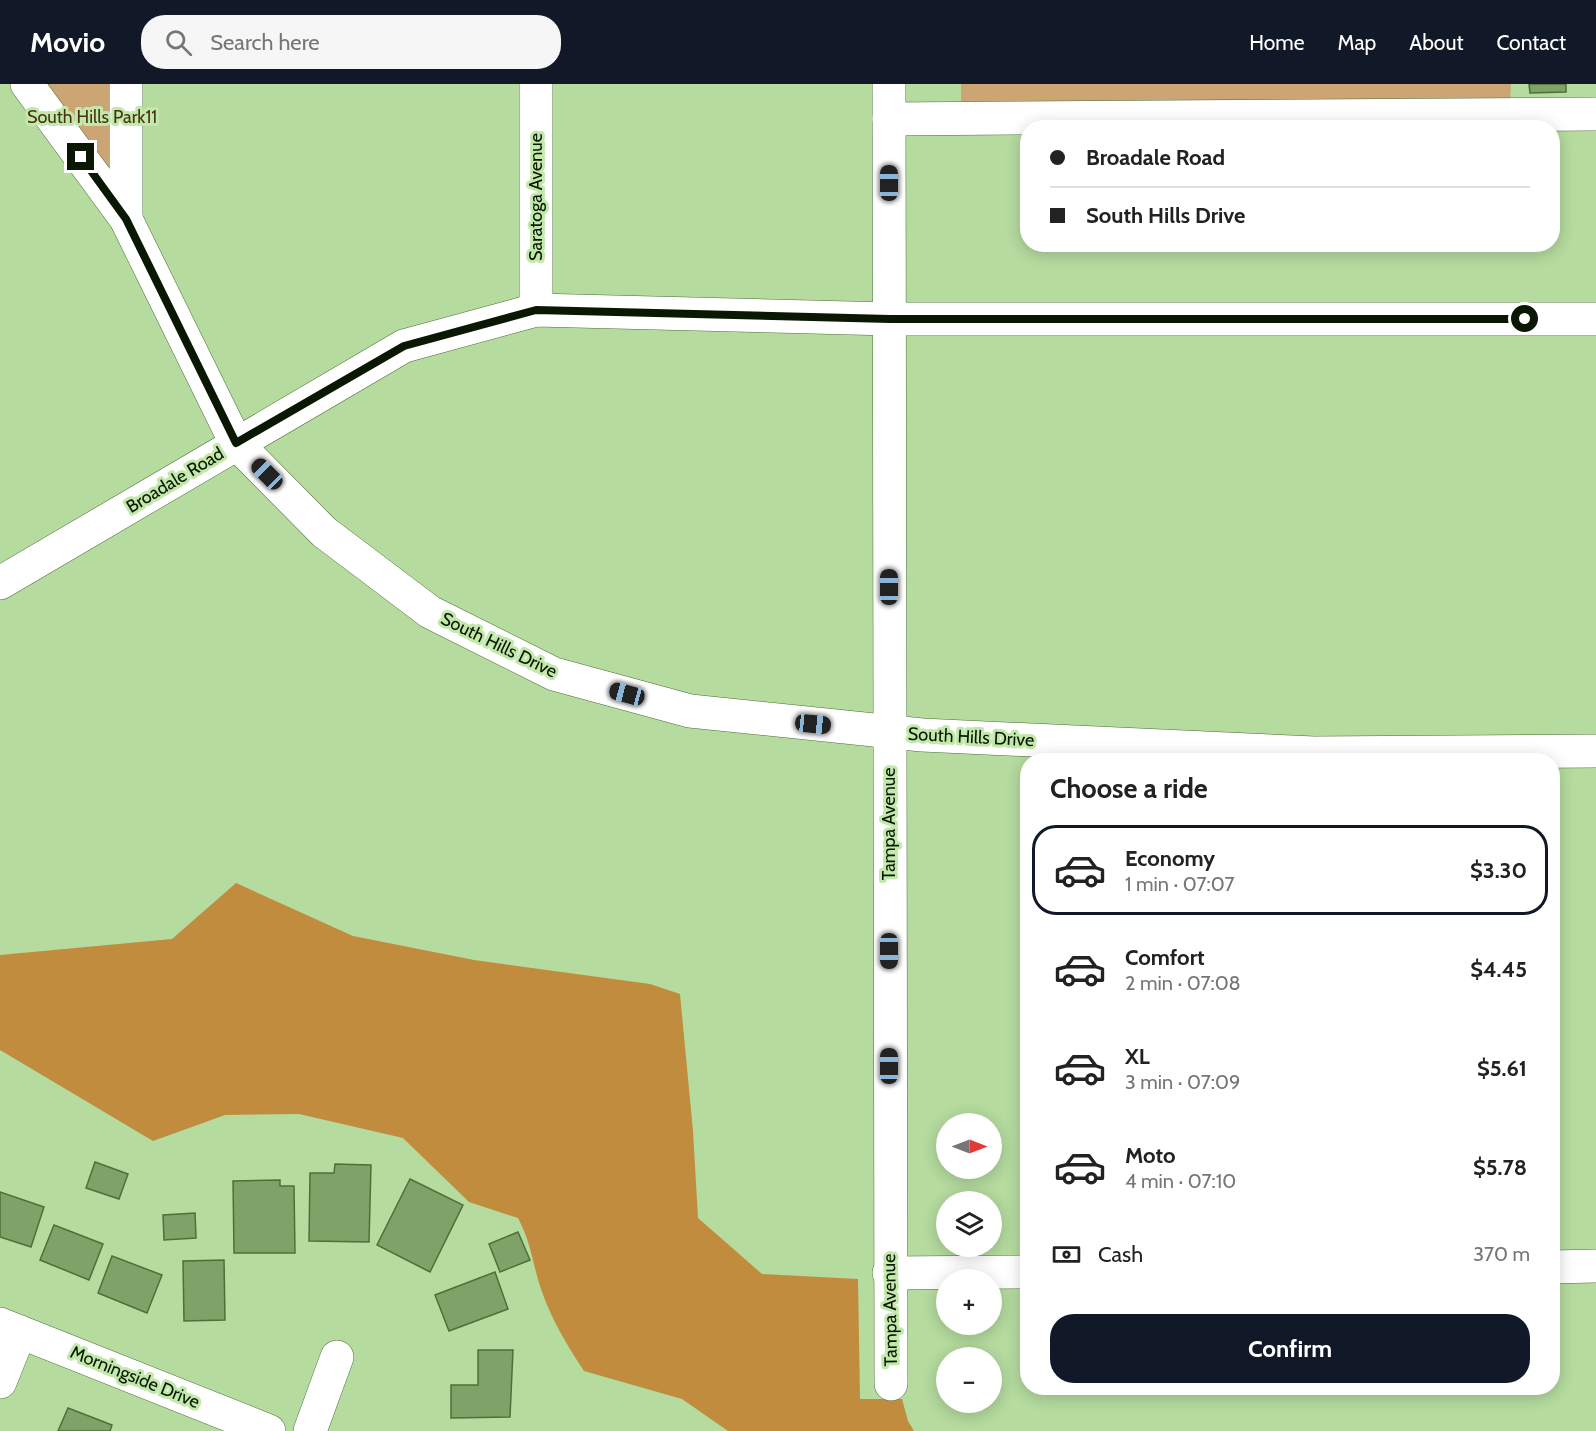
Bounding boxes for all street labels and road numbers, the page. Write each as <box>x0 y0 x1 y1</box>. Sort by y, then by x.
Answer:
street label: Saratoga Avenue <box>525 133 547 261</box>
street label: Broadale Road <box>122 442 228 518</box>
street label: South Hills Drive <box>437 607 561 683</box>
street label: South Hills Drive <box>907 723 1035 751</box>
street label: Tampa Avenue <box>878 768 900 880</box>
street label: Tampa Avenue <box>878 1253 902 1367</box>
street label: Morningside Drive <box>67 1341 203 1413</box>

